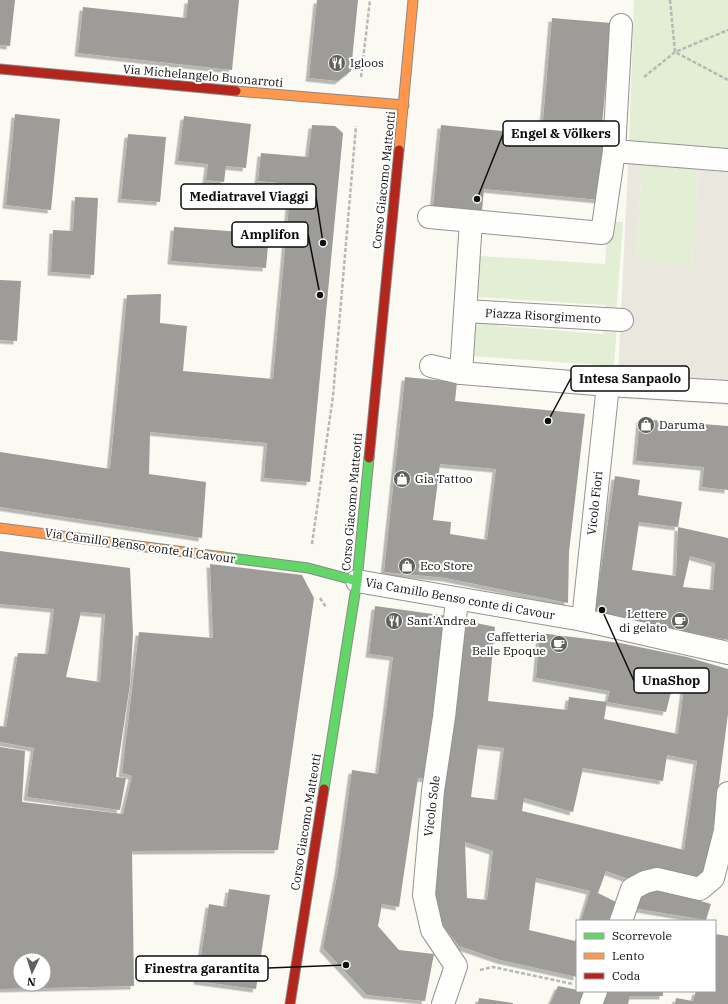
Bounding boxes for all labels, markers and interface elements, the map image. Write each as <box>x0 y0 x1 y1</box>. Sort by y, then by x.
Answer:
restaurant icon: Igloos <box>327 53 347 73</box>
place label: Igloos <box>350 55 384 70</box>
street label: Via Michelangelo Buonarroti <box>122 61 284 90</box>
street label: Corso Giacomo Matteotti <box>369 110 398 250</box>
callout: Engel & Völkers <box>503 121 619 146</box>
text: Engel & Völkers <box>511 125 611 142</box>
callout: Mediatravel Viaggi <box>181 184 316 209</box>
text: Mediatravel Viaggi <box>189 188 309 205</box>
callout: Amplifon <box>232 222 308 247</box>
text: Amplifon <box>240 226 300 243</box>
street label: Piazza Risorgimento <box>485 305 602 326</box>
callout: Intesa Sanpaolo <box>571 366 689 391</box>
text: Intesa Sanpaolo <box>579 370 682 387</box>
shop icon: Daruma <box>636 415 656 435</box>
place label: Daruma <box>659 417 705 432</box>
street label: Corso Giacomo Matteotti <box>338 432 365 572</box>
shop icon: Gia Tattoo <box>392 469 412 489</box>
street label: Vicolo Fiori <box>584 470 605 536</box>
place label: Gia Tattoo <box>415 471 473 486</box>
street label: Via Camillo Benso conte di Cavour <box>44 525 237 566</box>
shop icon: Eco Store <box>397 556 417 576</box>
place label: Eco Store <box>420 558 473 573</box>
street label: Via Camillo Benso conte di Cavour <box>364 574 557 623</box>
place label: Lettere di gelato <box>619 606 667 635</box>
restaurant icon: Sant'Andrea <box>384 611 404 631</box>
cafe icon: Lettere di gelato <box>670 611 690 631</box>
place label: Sant'Andrea <box>407 613 477 628</box>
place label: Caffetteria Belle Epoque <box>472 629 546 658</box>
cafe icon: Caffetteria Belle Epoque <box>549 634 569 654</box>
callout: UnaShop <box>634 668 709 693</box>
text: UnaShop <box>642 672 700 689</box>
street label: Corso Giacomo Matteotti <box>287 752 324 892</box>
street label: Vicolo Sole <box>420 775 443 837</box>
legend <box>576 920 716 992</box>
text: Scorrevole <box>612 928 672 943</box>
text: Lento <box>612 948 644 963</box>
north arrow <box>12 952 52 992</box>
callout: Finestra garantita <box>136 956 268 981</box>
text: Finestra garantita <box>144 960 260 977</box>
text: Coda <box>612 968 641 983</box>
text: N <box>26 975 36 989</box>

